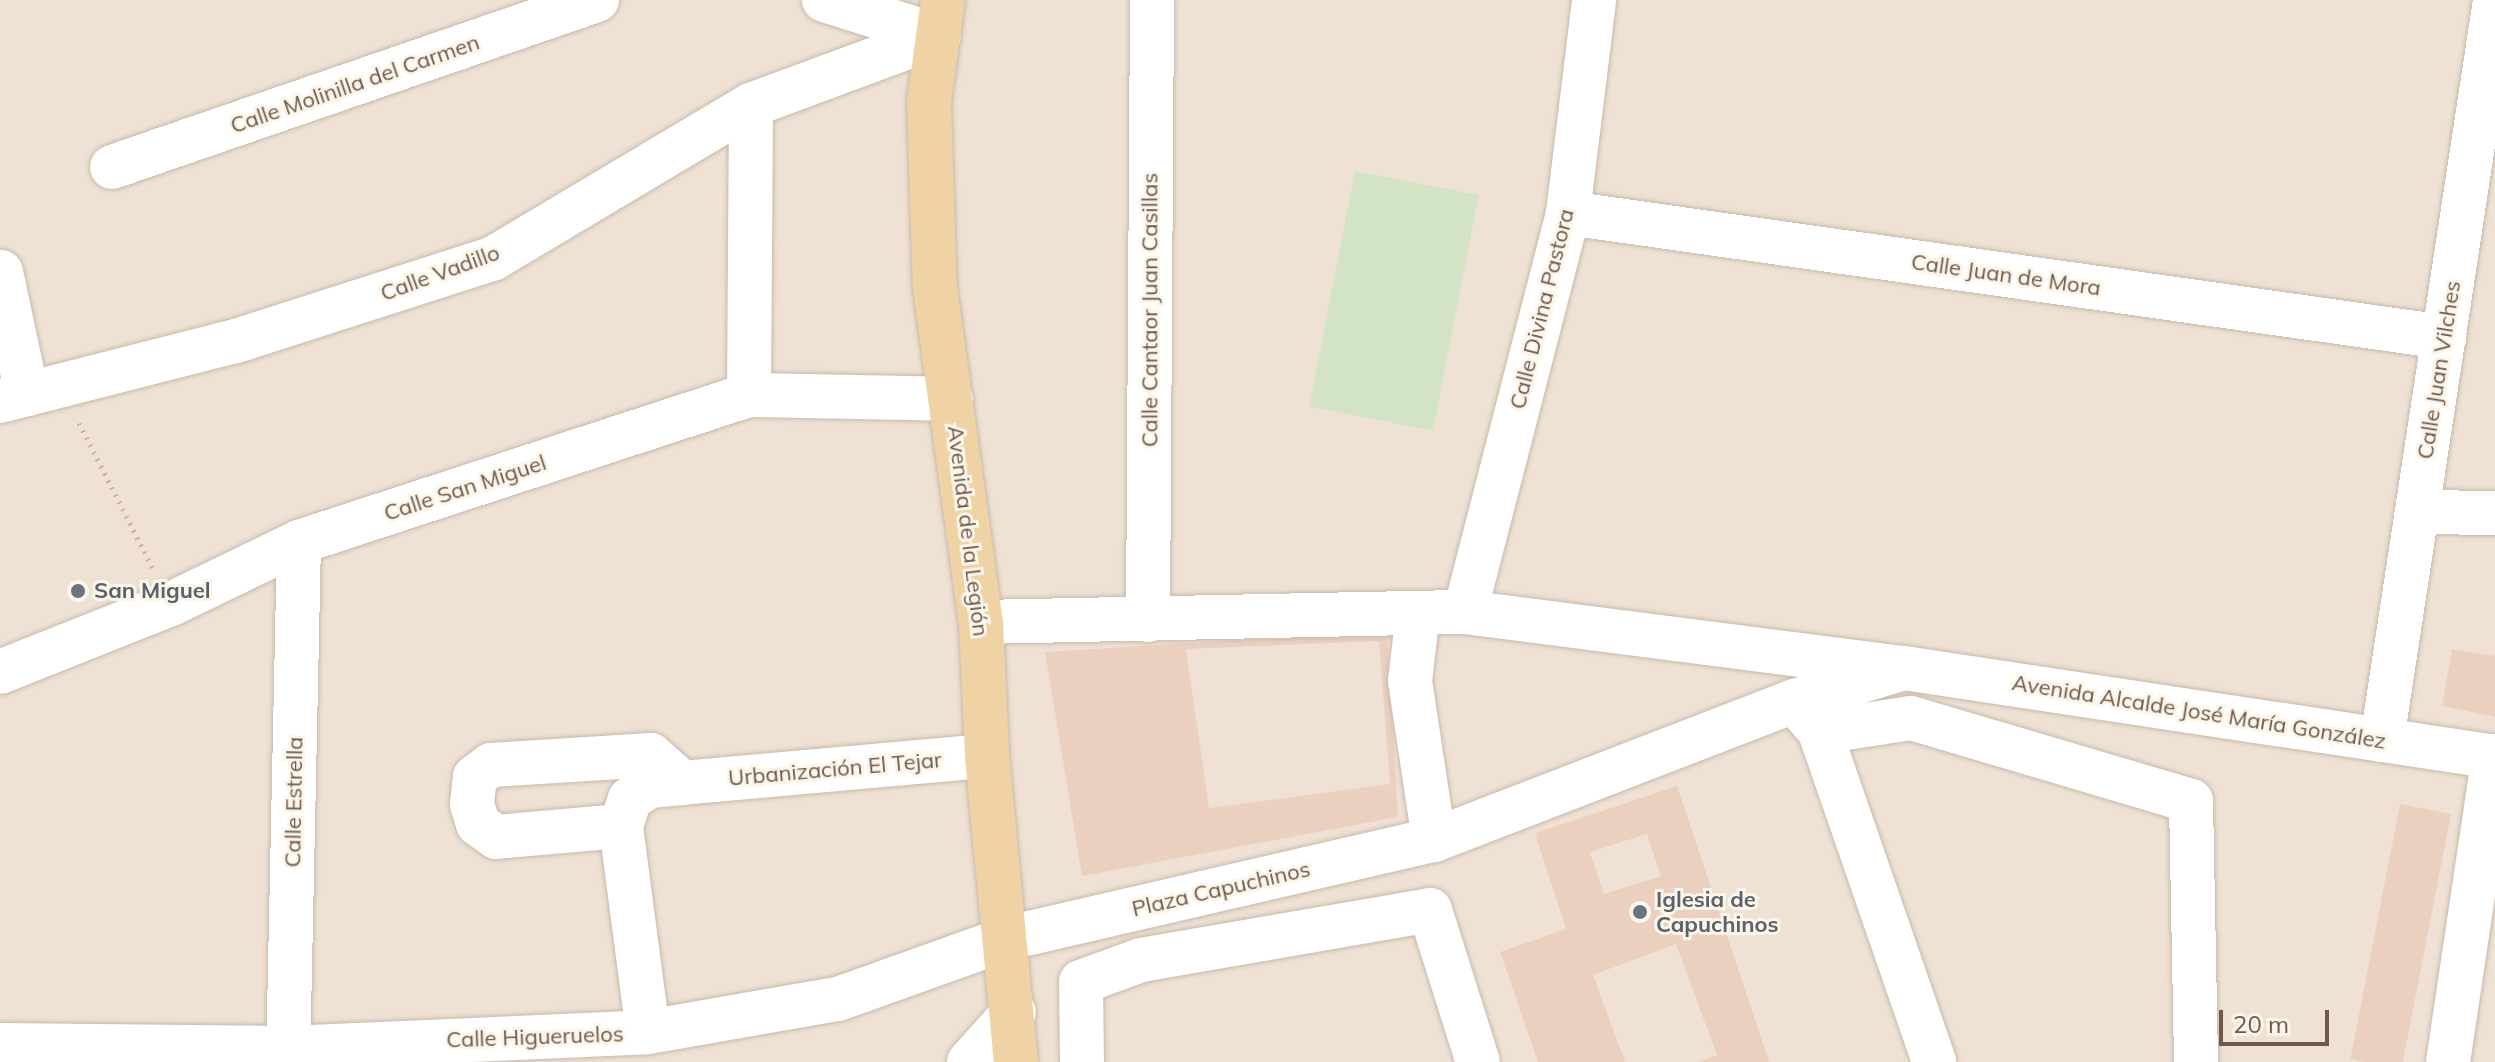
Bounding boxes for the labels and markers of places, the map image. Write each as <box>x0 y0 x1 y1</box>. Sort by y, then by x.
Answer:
place label: San Miguel <box>94 578 211 604</box>
marker: San Miguel <box>69 582 87 600</box>
place label: Iglesia de Capuchinos <box>1656 886 1778 938</box>
marker: Iglesia de Capuchinos <box>1631 903 1649 921</box>

